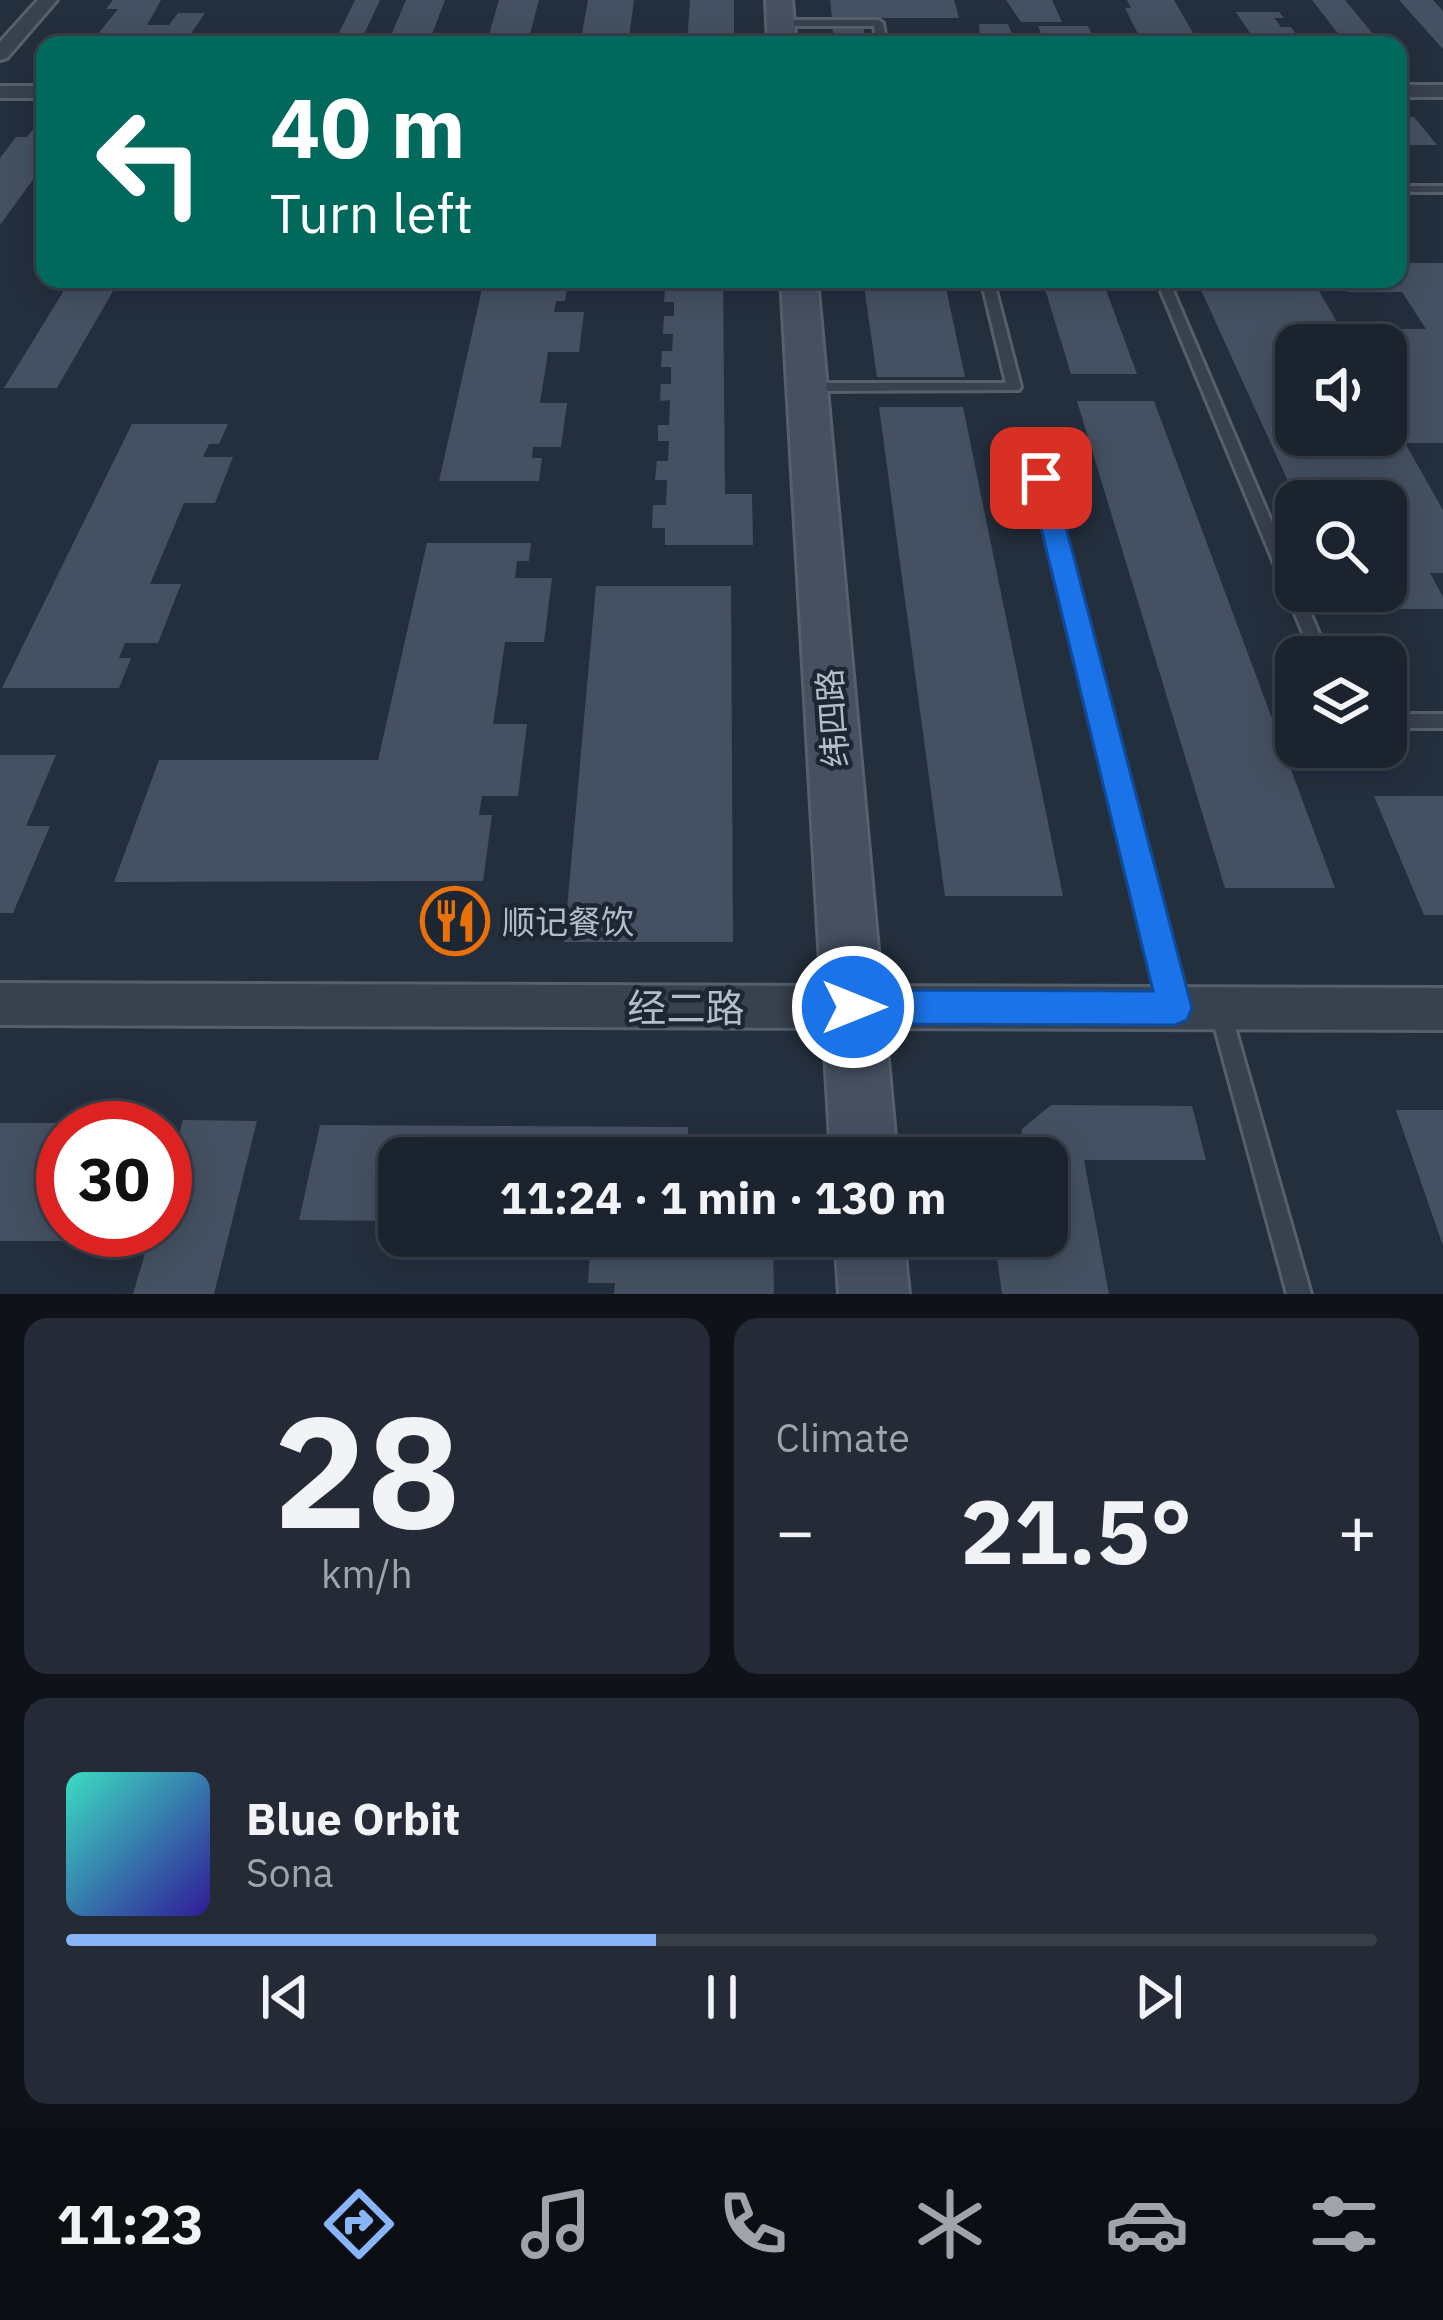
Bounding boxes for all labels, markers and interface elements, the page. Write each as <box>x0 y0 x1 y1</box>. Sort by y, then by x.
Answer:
text: 40 m <box>270 72 466 181</box>
icon: left <box>72 84 228 240</box>
text: Turn left <box>270 178 473 248</box>
map controls <box>1275 324 1407 768</box>
button: sound <box>1275 324 1407 456</box>
pin <box>990 427 1092 529</box>
icon: arrive <box>1008 445 1074 511</box>
button: search <box>1275 480 1407 612</box>
button: layers <box>1275 636 1407 768</box>
street label: 纬四路 <box>807 667 857 769</box>
restaurant icon: 顺记餐饮 <box>420 886 490 956</box>
place label: 顺记餐饮 <box>502 900 634 943</box>
position arrow <box>790 944 916 1070</box>
street label: 经二路 <box>627 982 745 1033</box>
speed limit sign: 30 <box>36 1101 192 1257</box>
text: 11:24 · 1 min · 130 m <box>500 1168 946 1226</box>
text: 28 <box>273 1368 460 1571</box>
text: Climate <box>776 1412 910 1463</box>
text: 21.5° <box>960 1472 1192 1589</box>
text: − <box>776 1487 815 1573</box>
text: + <box>1337 1487 1377 1573</box>
text: km/h <box>321 1548 413 1599</box>
text: Blue Orbit <box>246 1789 460 1847</box>
text: Sona <box>246 1847 333 1898</box>
icon: previous <box>252 1964 318 2030</box>
icon: pause <box>689 1964 755 2030</box>
icon: next <box>1126 1964 1192 2030</box>
icon: directions <box>317 2182 401 2266</box>
icon: music <box>514 2182 598 2266</box>
icon: phone <box>711 2182 795 2266</box>
icon: climate <box>908 2182 992 2266</box>
icon: car <box>1105 2182 1189 2266</box>
icon: filters <box>1302 2182 1386 2266</box>
text: 11:23 <box>57 2189 204 2259</box>

